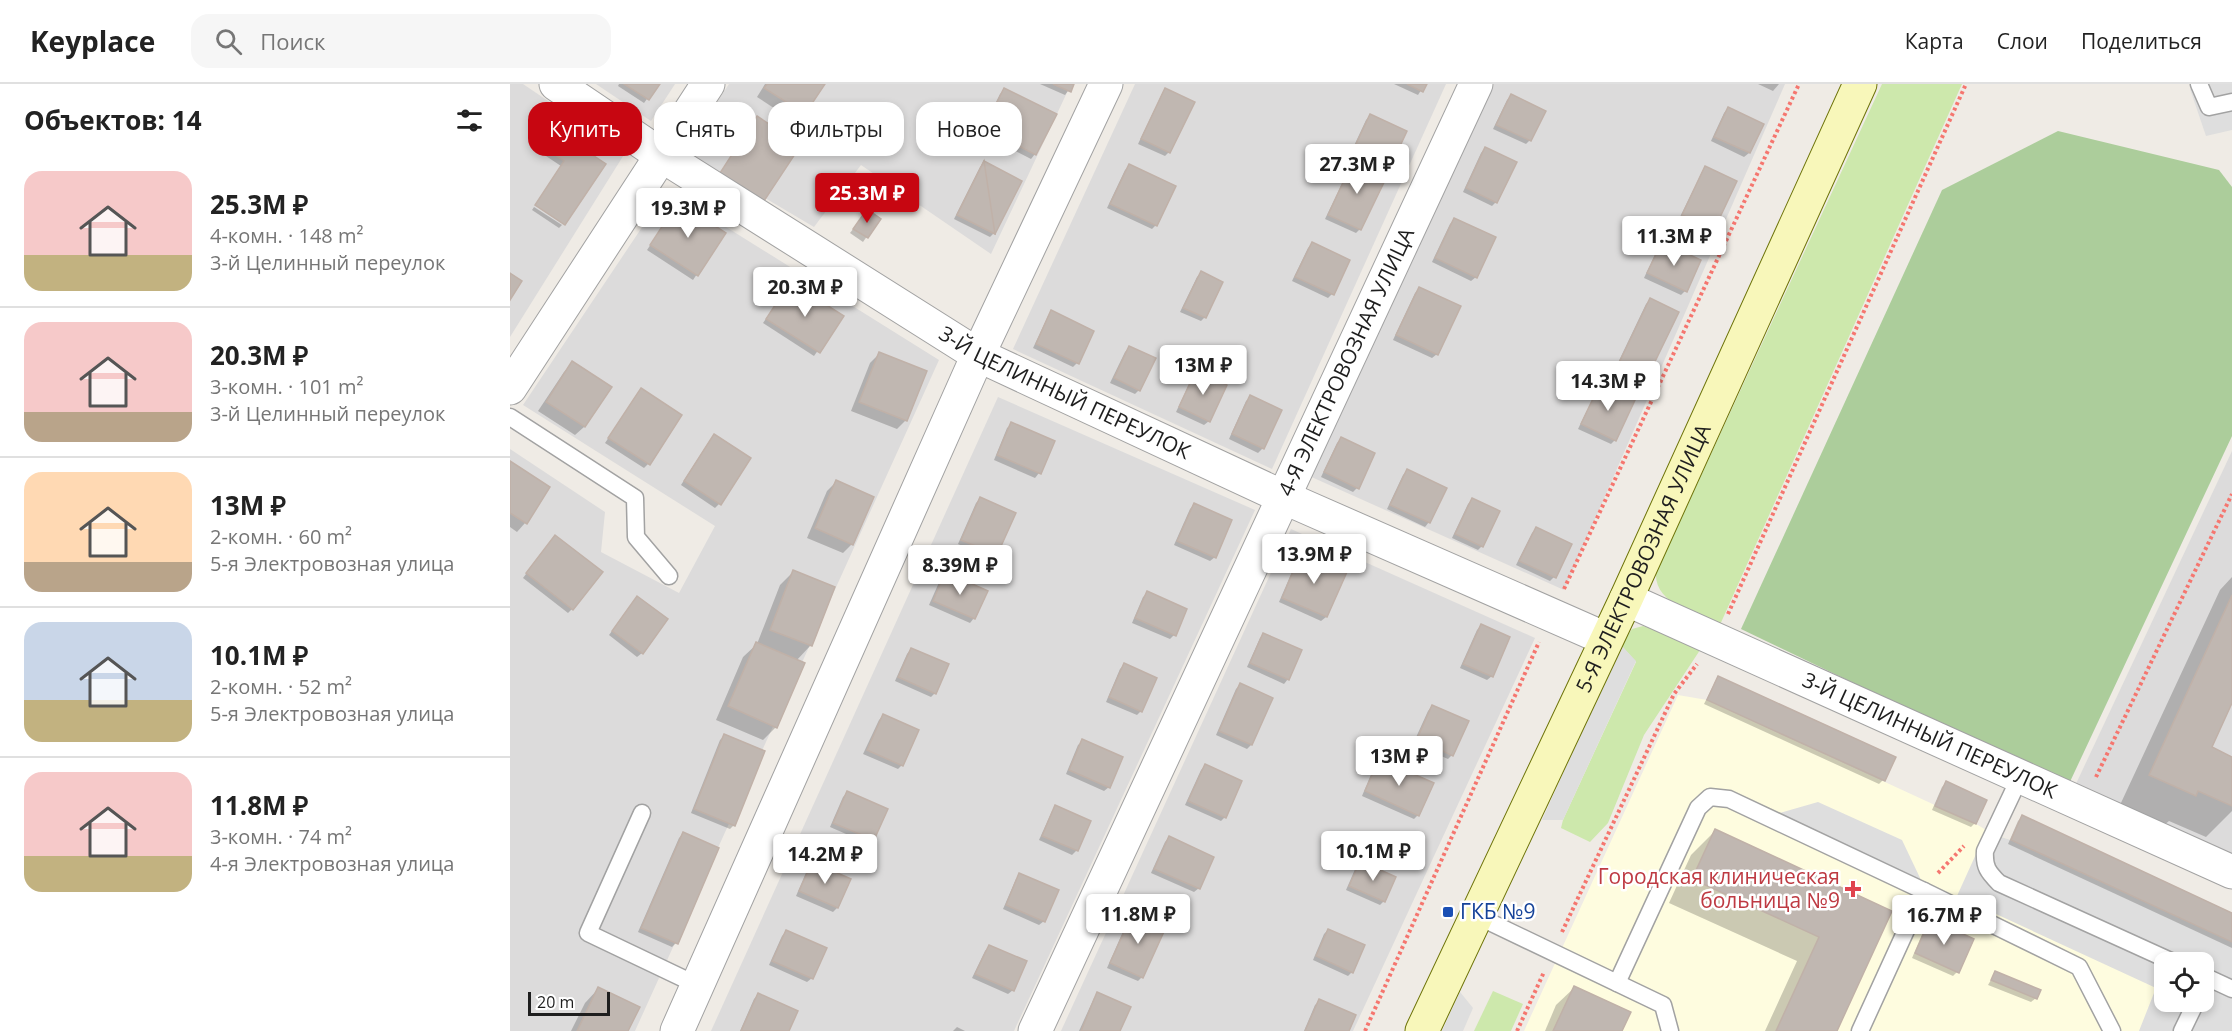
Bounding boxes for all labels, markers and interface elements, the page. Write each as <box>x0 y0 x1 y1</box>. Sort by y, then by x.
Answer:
search box <box>191 14 611 68</box>
text: Keyplace <box>30 22 155 60</box>
icon: search <box>212 25 245 58</box>
text: Поиск <box>260 26 325 56</box>
text: Карта <box>1905 27 1964 55</box>
text: Слои <box>1997 27 2048 55</box>
text: Поделиться <box>2081 27 2202 55</box>
text: Объектов: 14 <box>24 102 202 138</box>
chip: Купить <box>528 102 642 156</box>
chip: Снять <box>654 102 756 156</box>
chip: Фильтры <box>768 102 904 156</box>
chip: Новое <box>916 102 1022 156</box>
icon: filters <box>453 104 486 137</box>
pin: 27.3M ₽ <box>1302 144 1412 195</box>
text: 27.3M ₽ <box>1319 150 1395 177</box>
pin: 25.3M ₽ <box>812 173 922 224</box>
text: 25.3M ₽ <box>829 179 905 206</box>
text: 25.3M ₽ <box>210 186 308 222</box>
pin: 19.3M ₽ <box>633 188 743 239</box>
text: 19.3M ₽ <box>650 194 726 221</box>
icon: home <box>72 195 144 267</box>
pin: 11.3M ₽ <box>1619 216 1729 267</box>
text: 4-комн. · 148 m² <box>210 222 363 249</box>
street label: 4-Я ЭЛЕКТРОВОЗНАЯ УЛИЦА <box>1271 222 1420 500</box>
text: 11.3M ₽ <box>1636 222 1712 249</box>
text: 3-й Целинный переулок <box>210 249 445 276</box>
pin: 20.3M ₽ <box>750 267 860 318</box>
text: 20.3M ₽ <box>767 273 843 300</box>
street label: 3-Й ЦЕЛИННЫЙ ПЕРЕУЛОК <box>934 319 1195 465</box>
text: 20.3M ₽ <box>210 337 308 373</box>
pin: 13M ₽ <box>1161 345 1245 396</box>
icon: home <box>72 346 144 418</box>
text: 13M ₽ <box>1174 351 1232 378</box>
pin: 14.3M ₽ <box>1553 361 1663 412</box>
text: 14.3M ₽ <box>1570 367 1646 394</box>
text: 3-комн. · 101 m² <box>210 373 363 400</box>
text: 3-й Целинный переулок <box>210 400 445 427</box>
street label: 5-Я ЭЛЕКТРОВОЗНАЯ УЛИЦА <box>1569 419 1717 697</box>
text: 13M ₽ <box>210 487 286 523</box>
icon: home <box>72 496 144 568</box>
text: 2-комн. · 60 m² <box>210 523 352 550</box>
pin: 13.9M ₽ <box>1259 534 1369 585</box>
text: 13.9M ₽ <box>1276 540 1352 567</box>
pin: 8.39M ₽ <box>905 545 1015 596</box>
text: 5-я Электровозная улица <box>210 550 454 577</box>
text: 8.39M ₽ <box>922 551 998 578</box>
text: 10.1M ₽ <box>210 637 308 673</box>
icon: home <box>72 646 144 718</box>
street label: 3-Й ЦЕЛИННЫЙ ПЕРЕУЛОК <box>1798 665 2062 804</box>
text: 2-комн. · 52 m² <box>210 673 352 700</box>
text: 5-я Электровозная улица <box>210 700 454 727</box>
pin: 13M ₽ <box>1357 736 1441 787</box>
text: 13M ₽ <box>1370 742 1428 769</box>
text: 11.8M ₽ <box>210 787 308 823</box>
icon: home <box>72 796 144 868</box>
text: 3-комн. · 74 m² <box>210 823 352 850</box>
pin: 10.1M ₽ <box>1318 831 1428 882</box>
pin: 14.2M ₽ <box>770 834 880 885</box>
text: 10.1M ₽ <box>1335 837 1411 864</box>
text: 14.2M ₽ <box>787 840 863 867</box>
text: 4-я Электровозная улица <box>210 850 454 877</box>
place label: Городская клиническая больница №9 <box>1598 862 1840 914</box>
marker: Городская клиническая больница №9 <box>1844 880 1862 898</box>
pin: 11.8M ₽ <box>1083 894 1193 945</box>
pin: 16.7M ₽ <box>1889 895 1999 946</box>
place label: ГКБ №9 <box>1460 897 1535 925</box>
text: 11.8M ₽ <box>1100 900 1176 927</box>
text: 16.7M ₽ <box>1906 901 1982 928</box>
marker: ГКБ №9 <box>1441 905 1455 919</box>
map controls <box>2154 952 2214 1012</box>
button: locate <box>2154 952 2214 1012</box>
scale bar <box>528 989 610 1016</box>
text: 20 m <box>537 991 574 1013</box>

